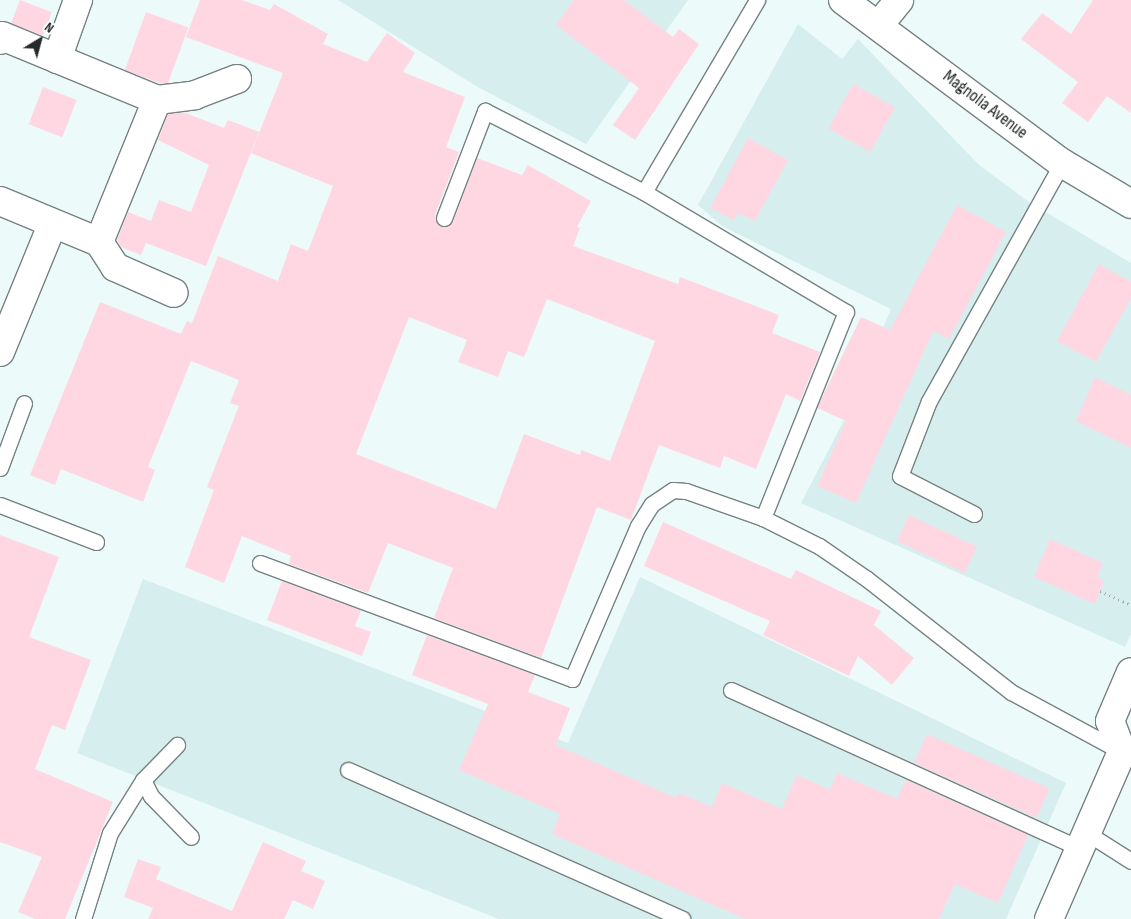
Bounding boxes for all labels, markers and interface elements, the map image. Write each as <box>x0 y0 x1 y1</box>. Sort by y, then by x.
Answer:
north arrow <box>15 15 65 65</box>
text: N <box>41 19 57 37</box>
street label: Magnolia Avenue <box>938 66 1032 144</box>

